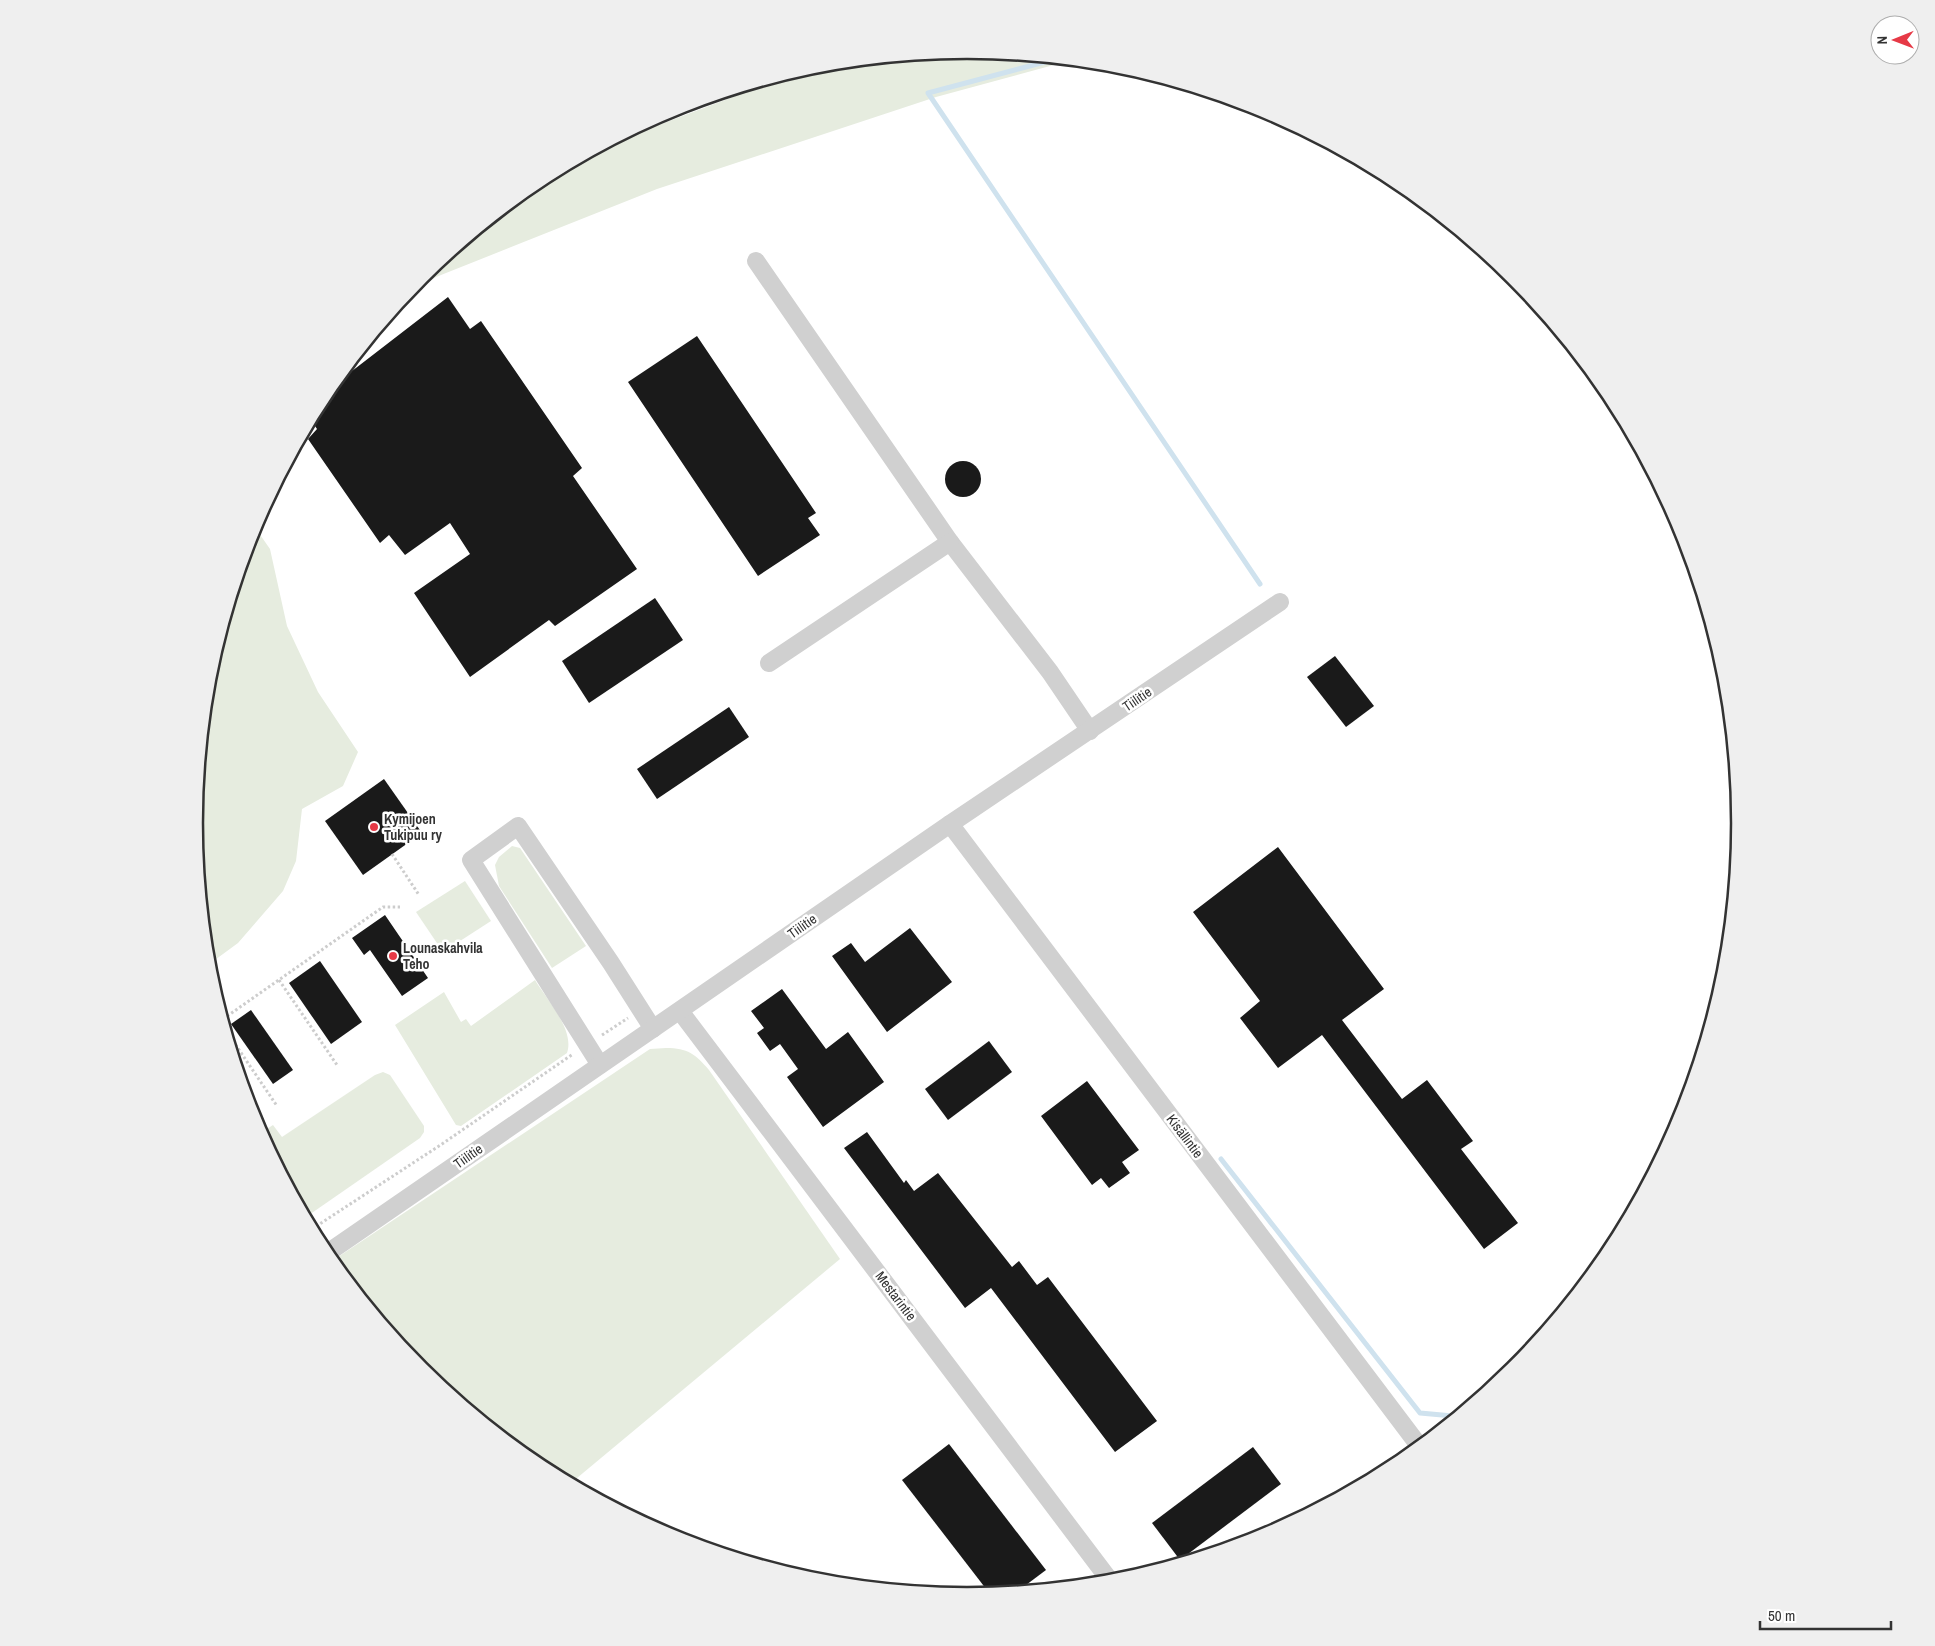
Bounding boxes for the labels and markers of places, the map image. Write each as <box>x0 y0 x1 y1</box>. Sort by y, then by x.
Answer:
place label: Kymijoen Tukipuu ry <box>384 810 442 844</box>
marker: Kymijoen Tukipuu ry <box>368 821 380 833</box>
place label: Lounaskahvila Teho <box>403 939 483 973</box>
marker: Lounaskahvila Teho <box>387 950 399 962</box>

